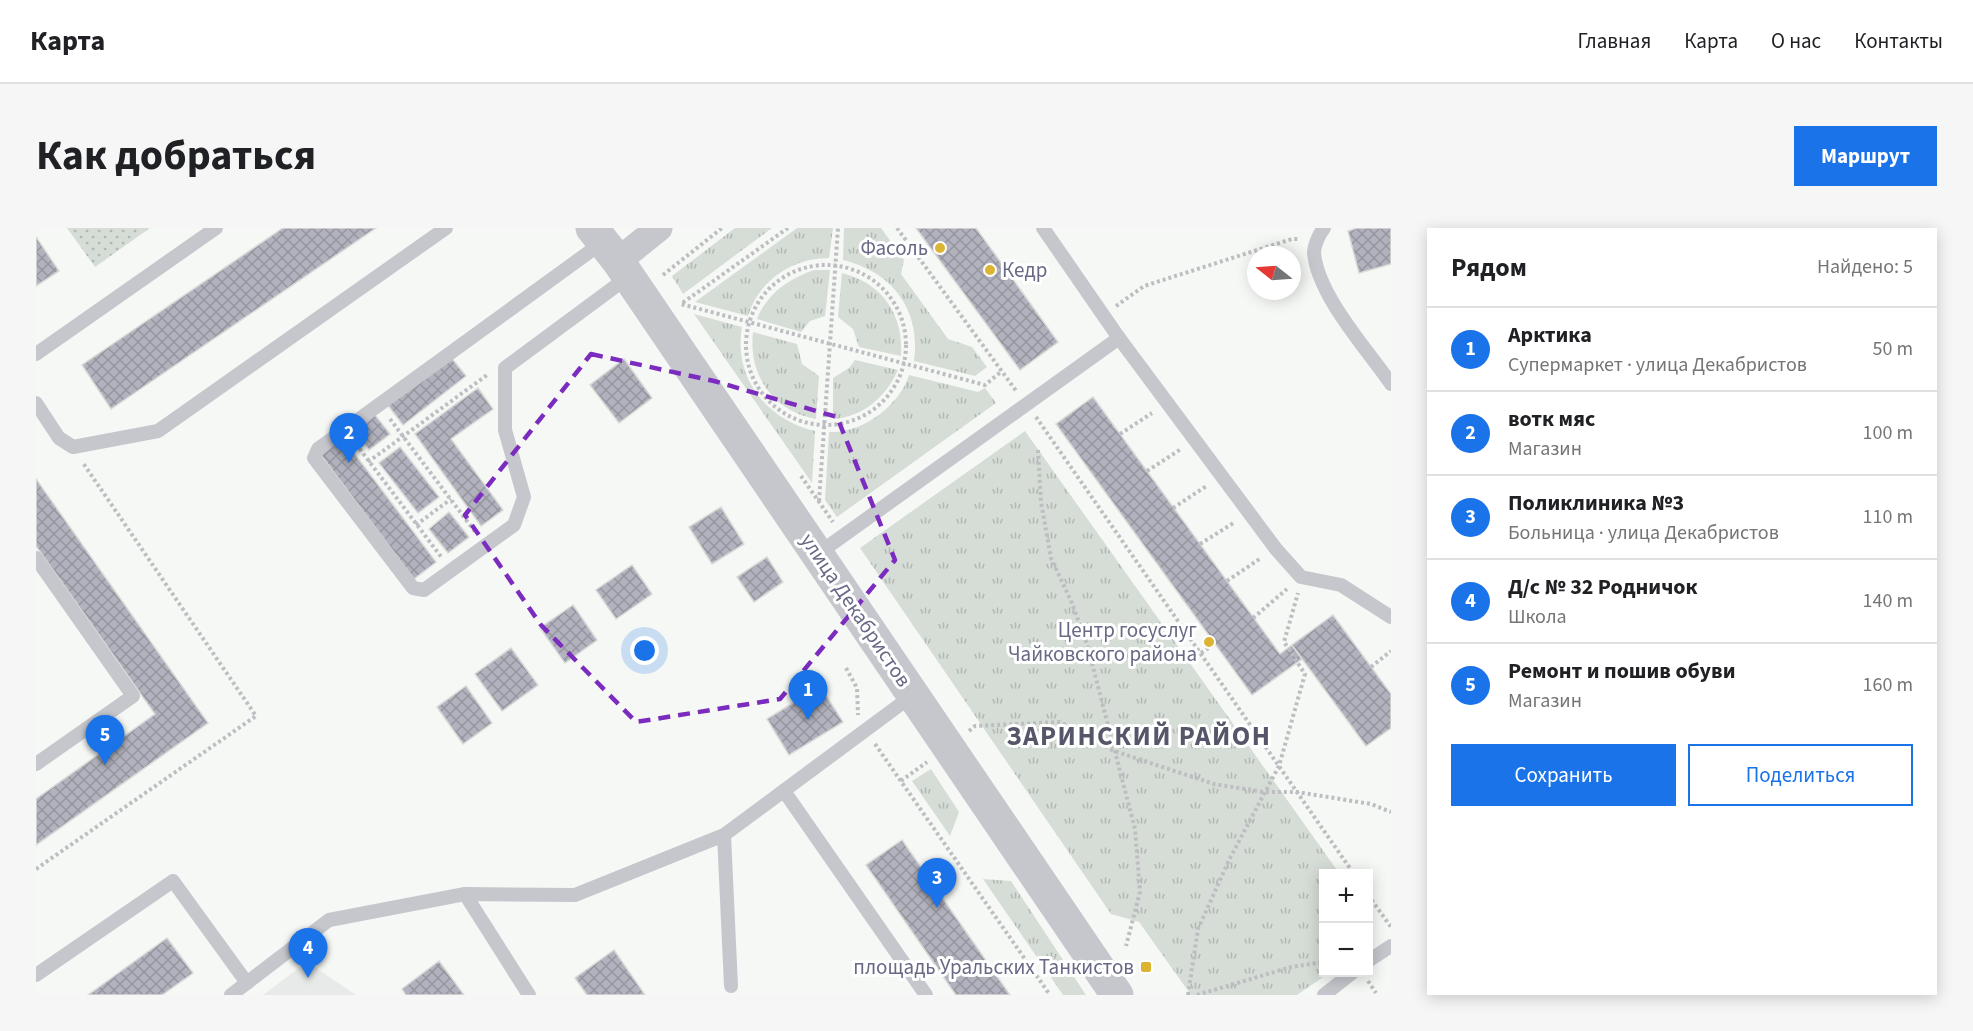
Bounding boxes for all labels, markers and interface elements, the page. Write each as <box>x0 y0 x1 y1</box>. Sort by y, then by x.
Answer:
text: Карта <box>30 21 105 61</box>
text: Главная <box>1578 26 1651 56</box>
text: Карта <box>1684 26 1738 56</box>
text: О нас <box>1771 26 1821 56</box>
text: Контакты <box>1854 26 1943 56</box>
text: Как добраться <box>36 126 316 186</box>
button: Маршрут <box>1794 126 1937 186</box>
place label: Фасоль <box>860 233 928 263</box>
marker: Фасоль <box>933 241 947 255</box>
north arrow <box>1247 246 1301 300</box>
text: Рядом <box>1451 249 1527 286</box>
text: Найдено: 5 <box>1817 253 1913 281</box>
place label: Кедр <box>1002 255 1047 285</box>
marker: Кедр <box>983 263 997 277</box>
text: Арктика <box>1508 319 1592 351</box>
text: 1 <box>1465 335 1476 363</box>
text: 50 m <box>1873 335 1913 363</box>
text: Супермаркет · улица Декабристов <box>1508 351 1807 379</box>
text: вотк мяс <box>1508 403 1595 435</box>
pin: 2 <box>330 414 368 463</box>
text: 2 <box>1465 419 1476 447</box>
text: 100 m <box>1863 419 1913 447</box>
text: Магазин <box>1508 435 1582 463</box>
text: Поликлиника №3 <box>1508 487 1684 519</box>
text: 3 <box>1465 503 1476 531</box>
text: 110 m <box>1863 503 1913 531</box>
text: Больница · улица Декабристов <box>1508 519 1779 547</box>
street label: улица Декабристов <box>793 527 919 693</box>
text: Д/с № 32 Родничок <box>1508 571 1698 603</box>
text: 4 <box>1465 587 1476 615</box>
text: 140 m <box>1863 587 1913 615</box>
text: Школа <box>1508 603 1567 631</box>
place label: Центр госуслуг Чайковского района <box>1008 615 1197 669</box>
marker: Центр госуслуг Чайковского района <box>1202 635 1216 649</box>
your location <box>630 636 659 665</box>
text: Ремонт и пошив обуви <box>1508 655 1735 687</box>
pin: 1 <box>788 670 828 720</box>
text: 5 <box>1465 671 1476 699</box>
text: 160 m <box>1863 671 1913 699</box>
text: Магазин <box>1508 687 1582 715</box>
pin: 5 <box>86 716 124 765</box>
district label: ЗАРИНСКИЙ РАЙОН <box>1007 717 1271 756</box>
button: Сохранить <box>1451 744 1676 806</box>
button: Поделиться <box>1688 744 1913 806</box>
pin: 3 <box>918 858 956 908</box>
map controls <box>1319 869 1373 977</box>
button: + <box>1319 869 1373 923</box>
button: − <box>1319 923 1373 977</box>
pin: 4 <box>288 928 328 978</box>
place label: площадь Уральских Танкистов <box>853 952 1134 982</box>
marker: площадь Уральских Танкистов <box>1139 960 1153 974</box>

